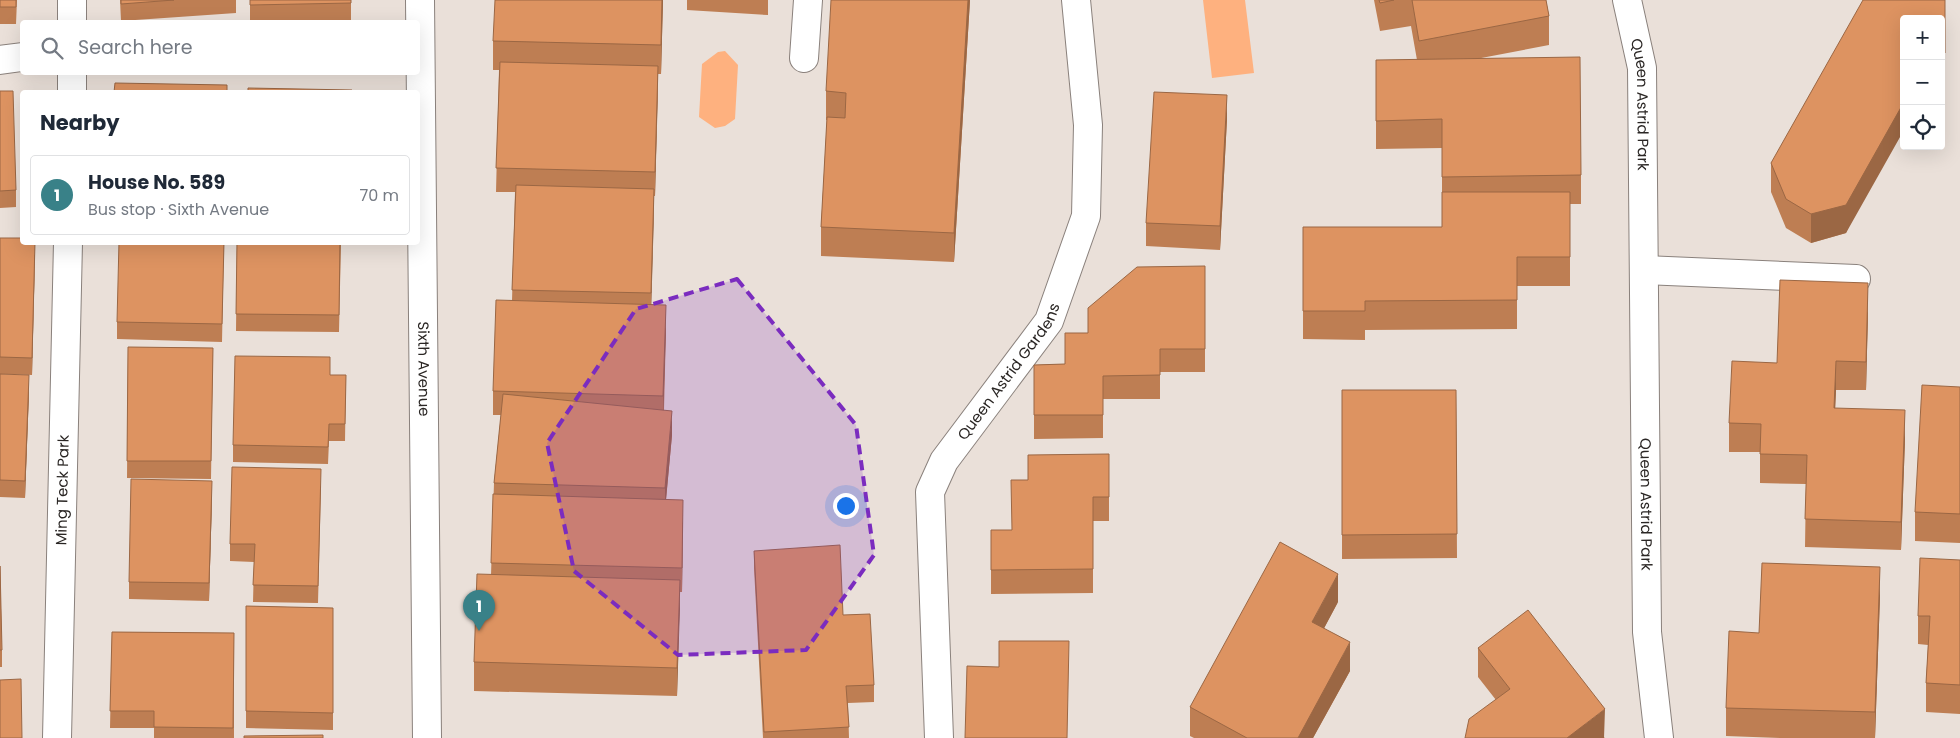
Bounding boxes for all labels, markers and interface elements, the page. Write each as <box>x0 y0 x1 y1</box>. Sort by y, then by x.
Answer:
map controls <box>1900 15 1945 150</box>
button: + <box>1900 15 1945 60</box>
search box <box>20 20 420 75</box>
icon: search <box>38 34 66 62</box>
text: Search here <box>78 34 192 61</box>
street label: Queen Astrid Park <box>1626 36 1654 171</box>
button: − <box>1900 60 1945 105</box>
button: locate <box>1900 105 1945 150</box>
text: Nearby <box>40 108 120 137</box>
text: House No. 589 <box>88 169 225 196</box>
text: 1 <box>54 184 60 207</box>
text: 70 m <box>359 184 399 207</box>
text: Bus stop · Sixth Avenue <box>88 198 269 221</box>
street label: Queen Astrid Gardens <box>952 300 1065 444</box>
street label: Sixth Avenue <box>413 321 435 417</box>
street label: Ming Teck Park <box>50 434 74 546</box>
street label: Queen Astrid Park <box>1635 438 1657 571</box>
your location <box>833 493 859 519</box>
pin: 1 <box>463 590 495 631</box>

